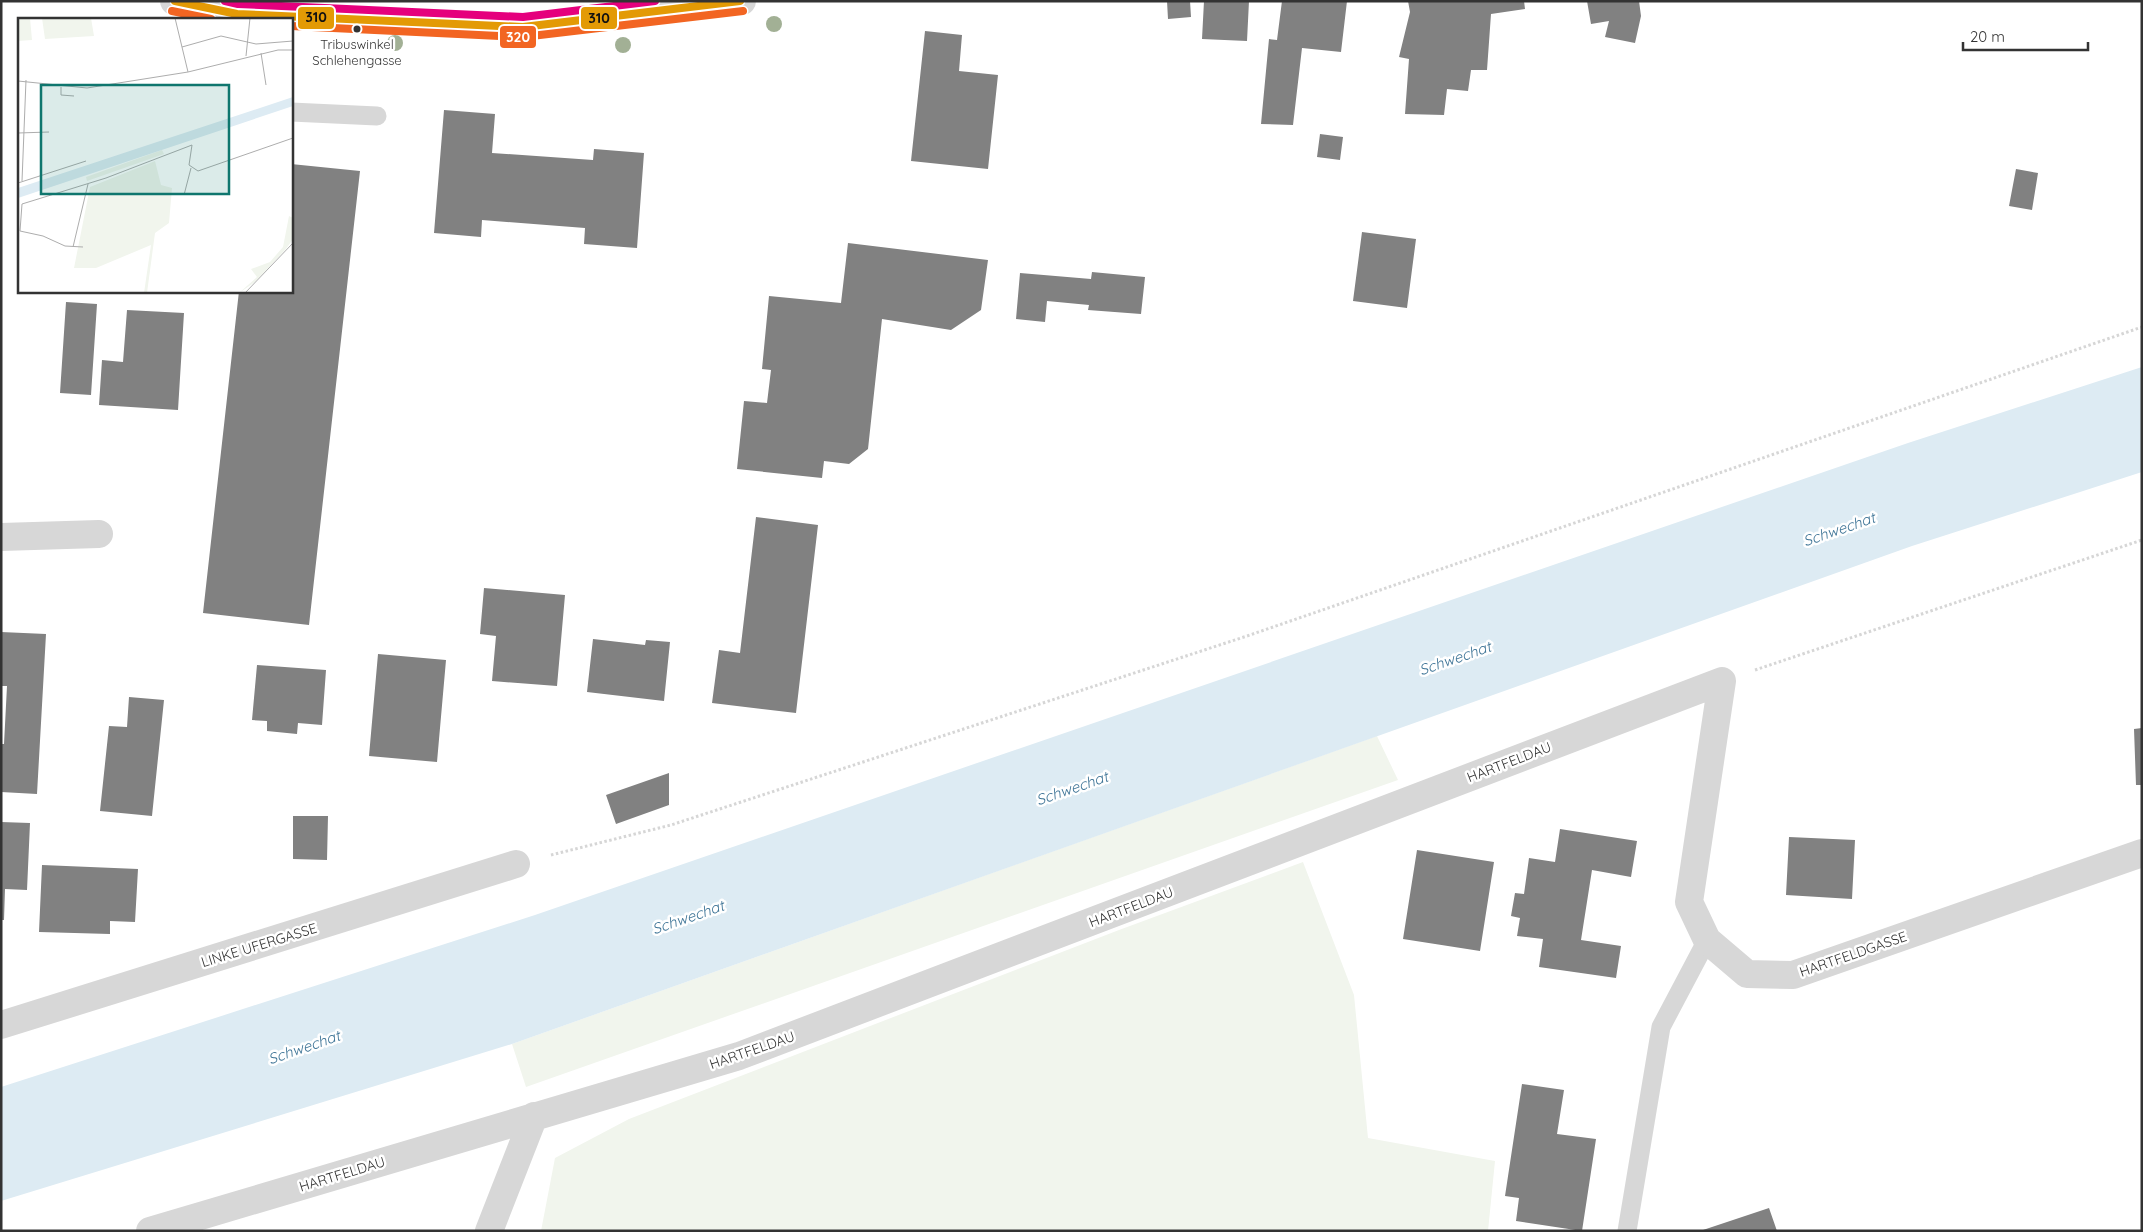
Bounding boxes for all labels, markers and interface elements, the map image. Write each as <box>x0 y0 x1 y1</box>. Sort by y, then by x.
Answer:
line badge: 310 <box>297 6 335 30</box>
line badge: 310 <box>580 6 618 30</box>
text: 310 <box>305 8 327 26</box>
text: 310 <box>588 9 610 27</box>
inset map <box>18 18 292 292</box>
scale bar <box>1963 20 2088 52</box>
marker: Tribuswinkel Schlehengasse <box>352 24 362 34</box>
line badge: 320 <box>499 25 537 49</box>
text: 20 m <box>1970 27 2005 46</box>
text: 320 <box>506 28 530 46</box>
place label: Tribuswinkel Schlehengasse <box>312 36 402 68</box>
water label: Schwechat <box>1800 507 1879 550</box>
water label: Schwechat <box>1416 636 1495 679</box>
street label: HARTFELDAU <box>1464 738 1554 786</box>
water label: Schwechat <box>1033 766 1112 809</box>
street label: HARTFELDAU <box>1086 883 1176 931</box>
water label: Schwechat <box>649 895 728 938</box>
street label: LINKE UFERGASSE <box>199 919 319 971</box>
street label: HARTFELDGASSE <box>1797 927 1909 981</box>
water label: Schwechat <box>265 1025 344 1068</box>
street label: HARTFELDAU <box>707 1027 797 1073</box>
street label: HARTFELDAU <box>297 1152 387 1196</box>

